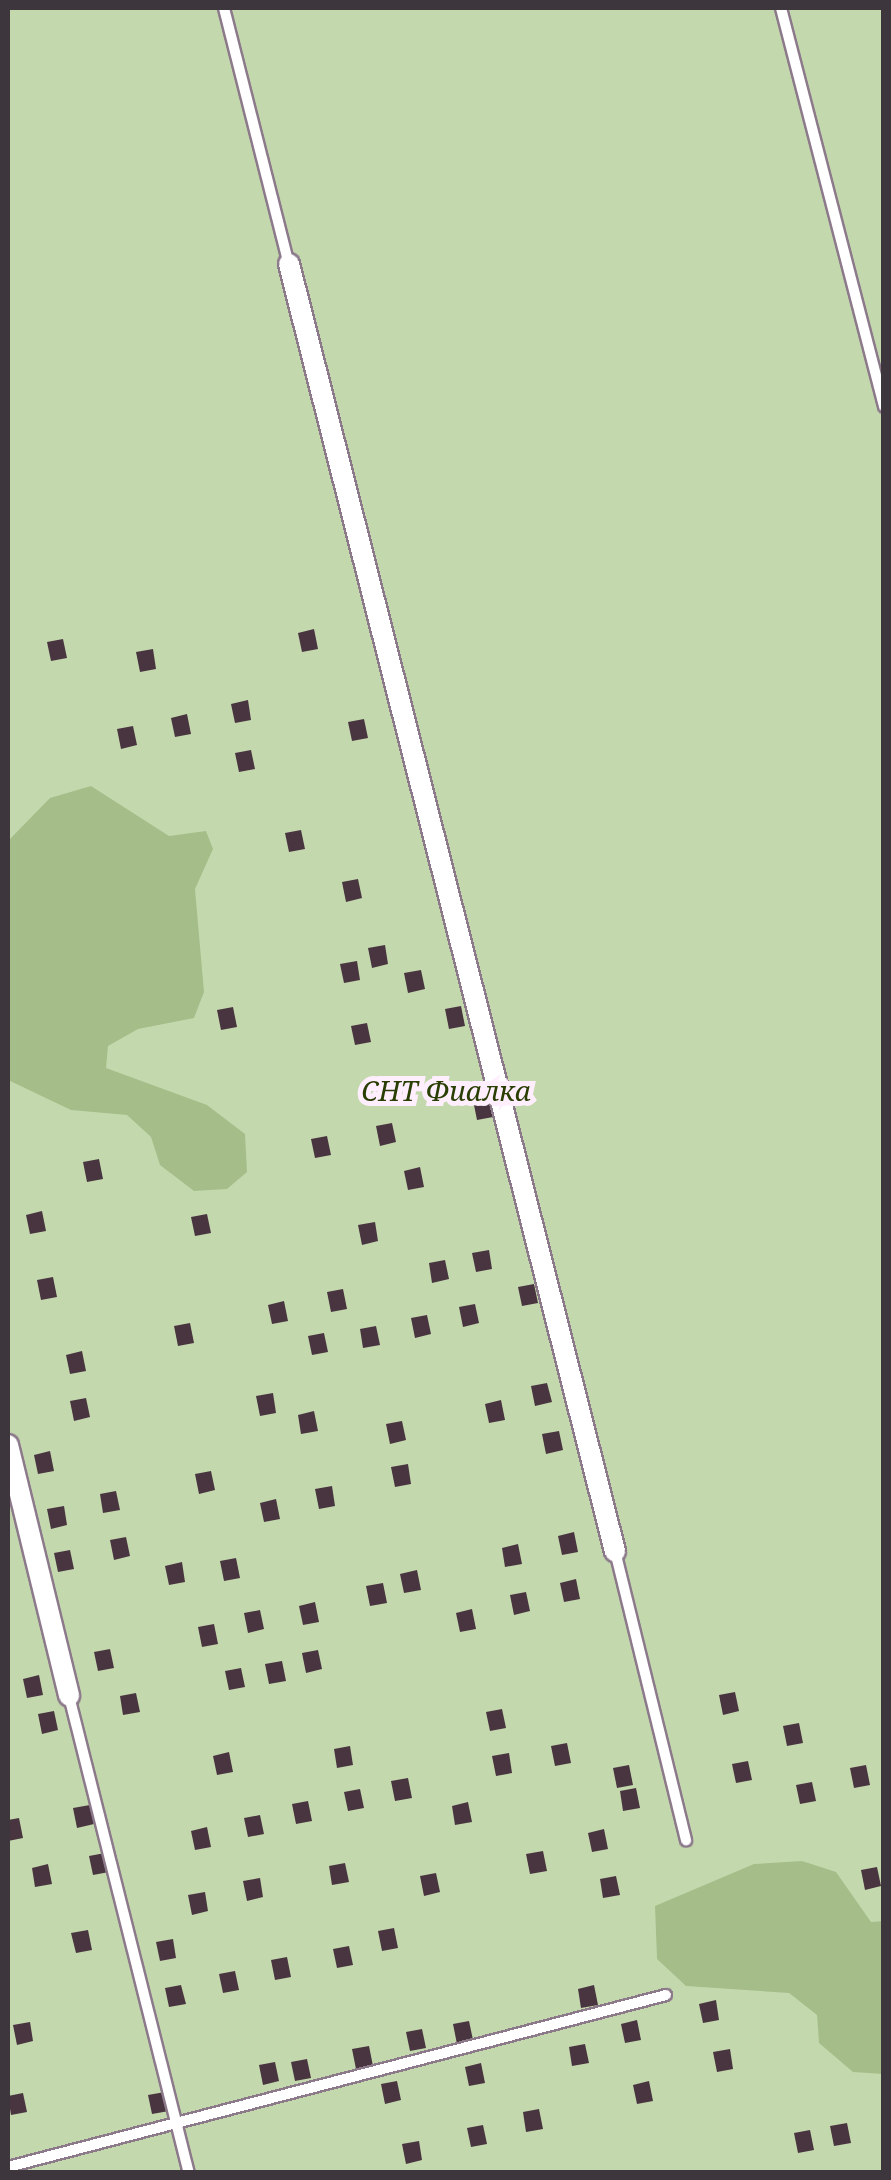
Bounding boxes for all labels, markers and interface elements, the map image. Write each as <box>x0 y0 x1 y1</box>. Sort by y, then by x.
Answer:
park label: СНТ Фиалка <box>361 1073 531 1107</box>

